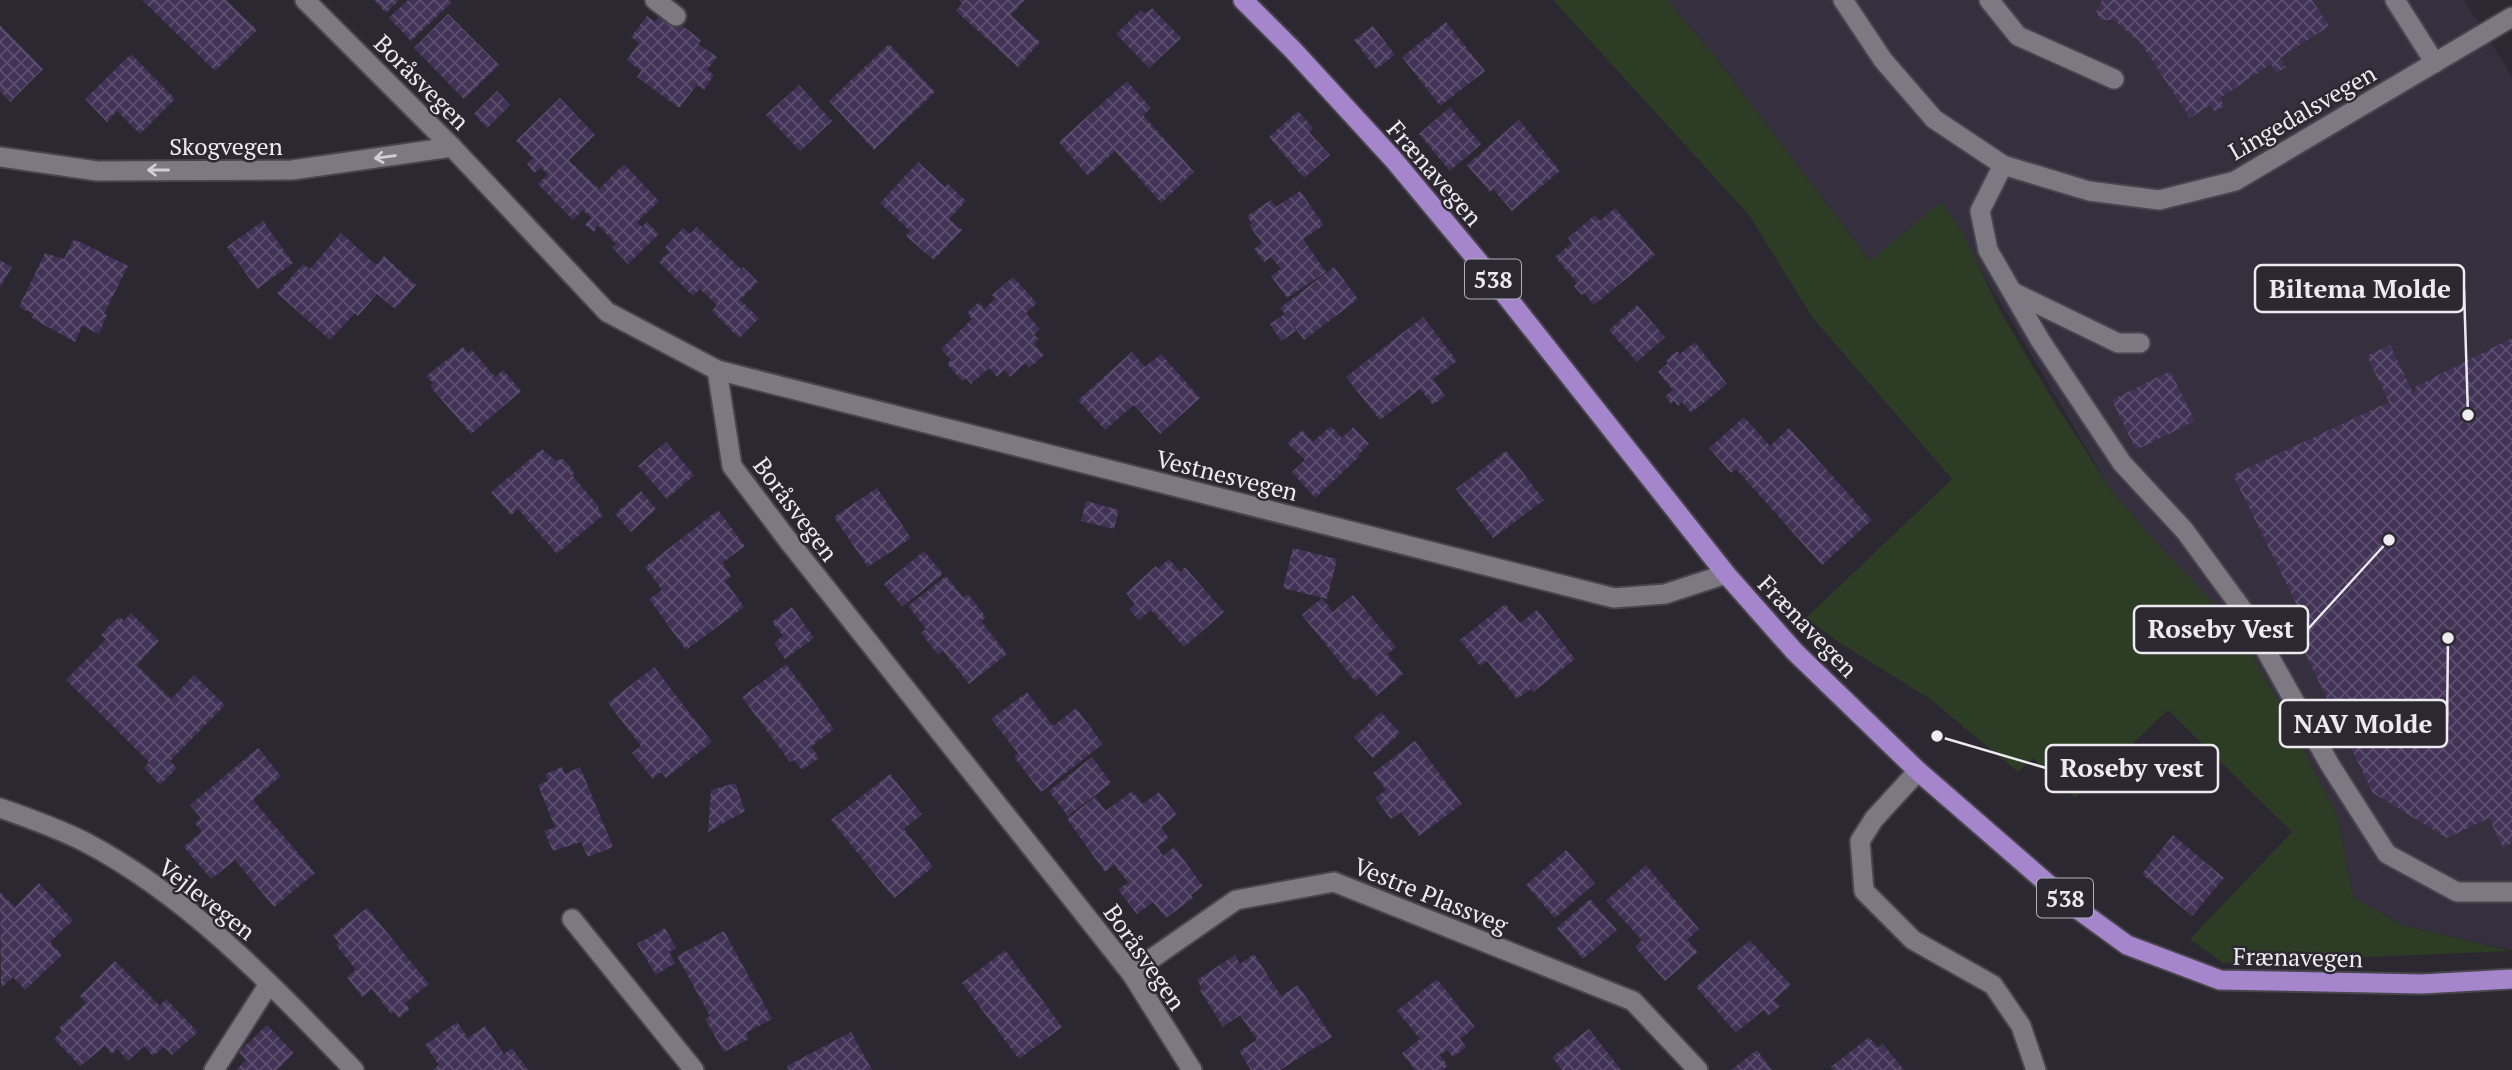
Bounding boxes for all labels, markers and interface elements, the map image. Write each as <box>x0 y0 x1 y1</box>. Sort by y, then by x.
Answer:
street label: Boråsvegen <box>367 27 477 137</box>
street label: Lingedalsvegen <box>2222 57 2382 167</box>
street label: Frænavegen <box>1380 113 1490 233</box>
street label: Skogvegen <box>169 130 283 162</box>
one-way arrow <box>374 151 396 164</box>
one-way arrow <box>147 164 170 177</box>
road number: 538 <box>1465 260 1521 298</box>
callout: Biltema Molde <box>2255 265 2464 312</box>
text: Biltema Molde <box>2269 271 2451 305</box>
street label: Vestnesvegen <box>1153 442 1301 508</box>
street label: Boråsvegen <box>746 450 846 568</box>
street label: Frænavegen <box>1751 568 1865 684</box>
callout: Roseby Vest <box>2134 606 2308 653</box>
text: Roseby Vest <box>2148 611 2295 645</box>
callout: NAV Molde <box>2280 700 2447 747</box>
text: NAV Molde <box>2294 706 2432 740</box>
callout: Roseby vest <box>2046 745 2218 792</box>
text: Roseby vest <box>2060 750 2205 784</box>
street label: Vestre Plassveg <box>1349 850 1513 941</box>
street label: Vejlevegen <box>152 851 262 947</box>
road number: 538 <box>2037 878 2093 917</box>
street label: Boråsvegen <box>1097 898 1193 1016</box>
street label: Frænavegen <box>2233 940 2363 974</box>

